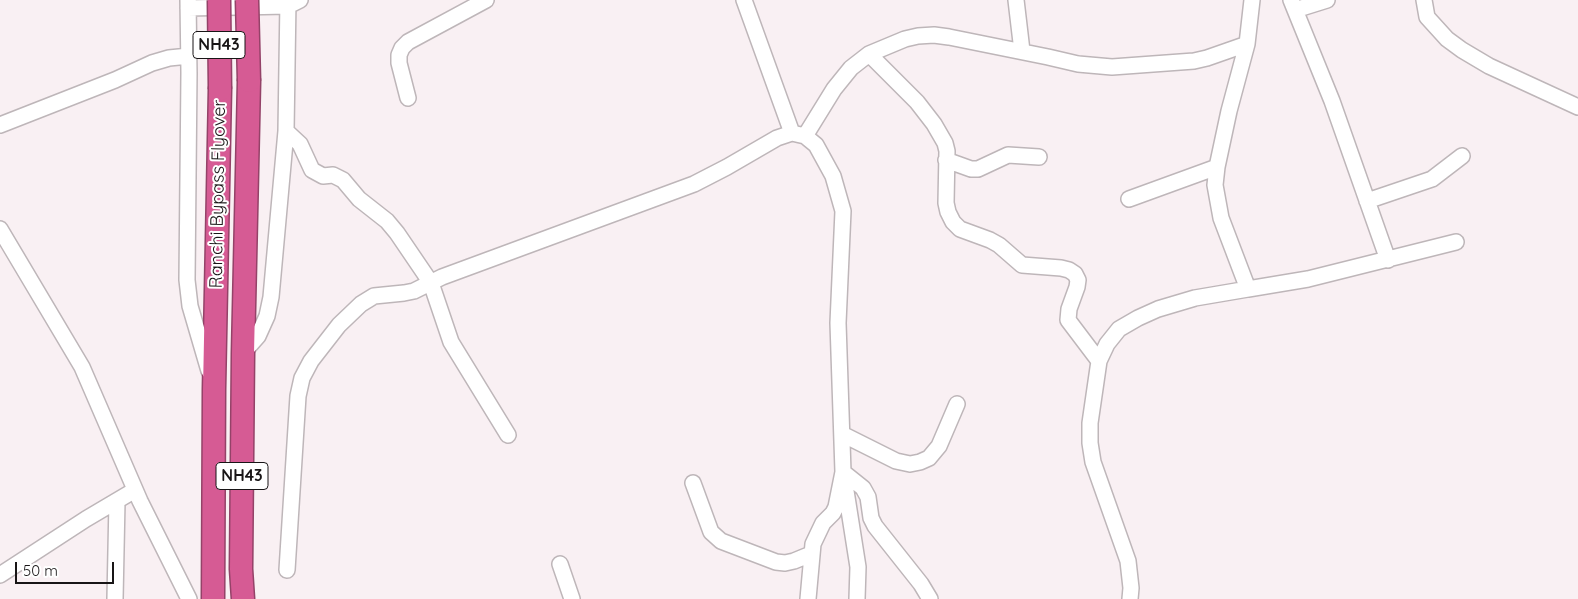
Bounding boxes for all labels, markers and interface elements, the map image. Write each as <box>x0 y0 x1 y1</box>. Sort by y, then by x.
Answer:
road number: NH43 <box>193 32 245 58</box>
street label: Ranchi Bypass Flyover <box>206 99 230 289</box>
road number: NH43 <box>216 462 268 490</box>
scale bar <box>18 552 116 584</box>
text: 50 m <box>23 561 58 580</box>

